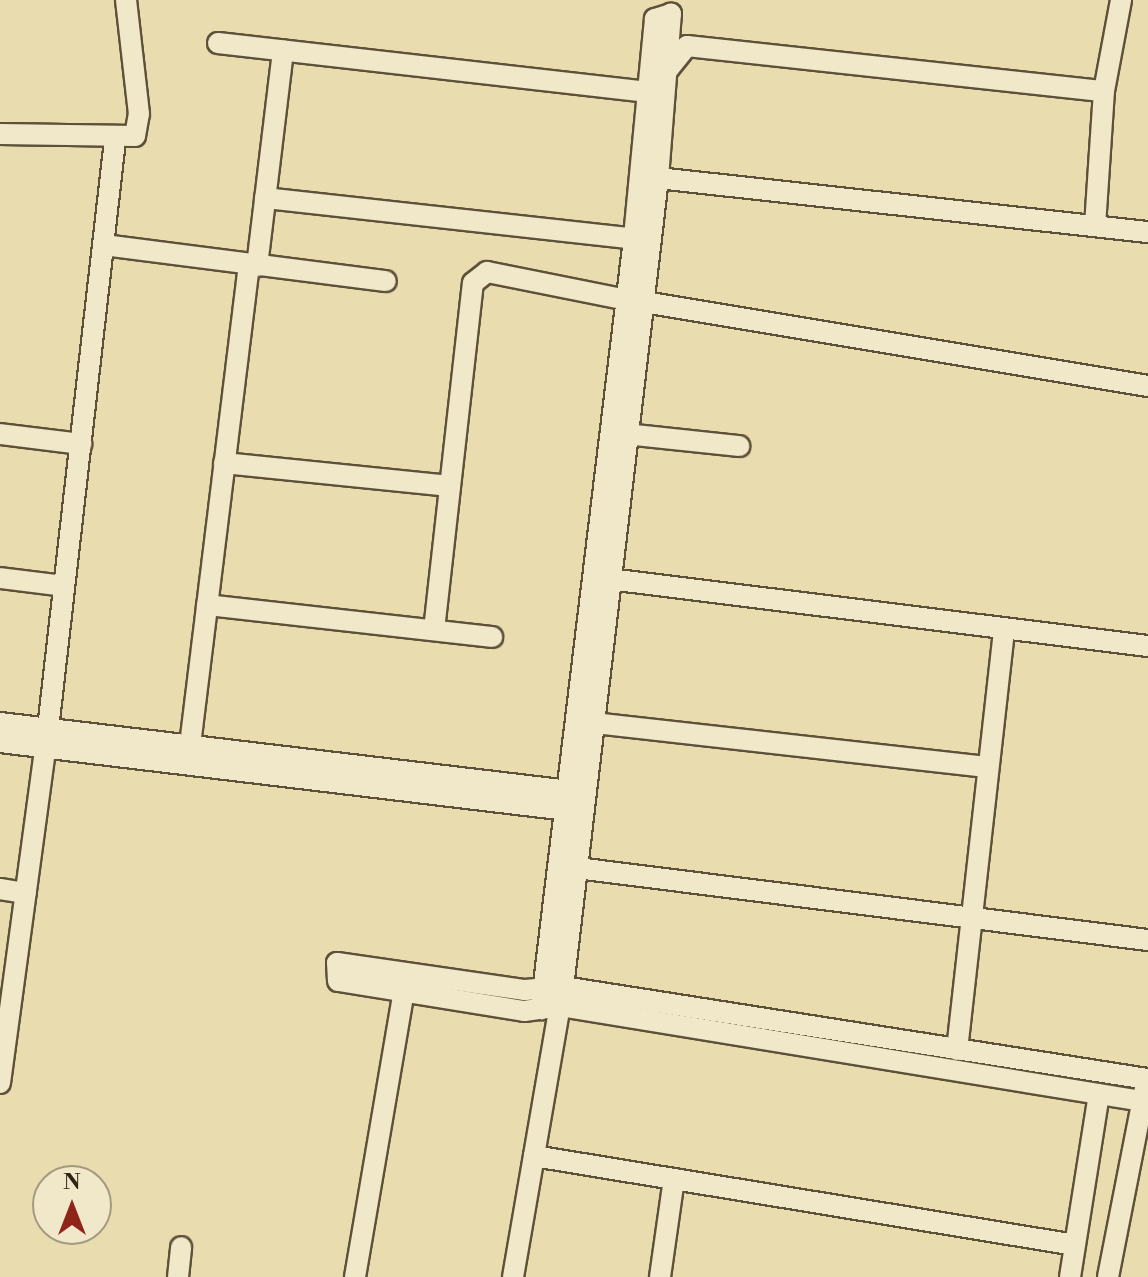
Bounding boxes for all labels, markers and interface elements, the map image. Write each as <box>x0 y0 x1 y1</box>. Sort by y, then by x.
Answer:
north arrow <box>32 1165 112 1245</box>
text: N <box>63 1169 81 1196</box>

